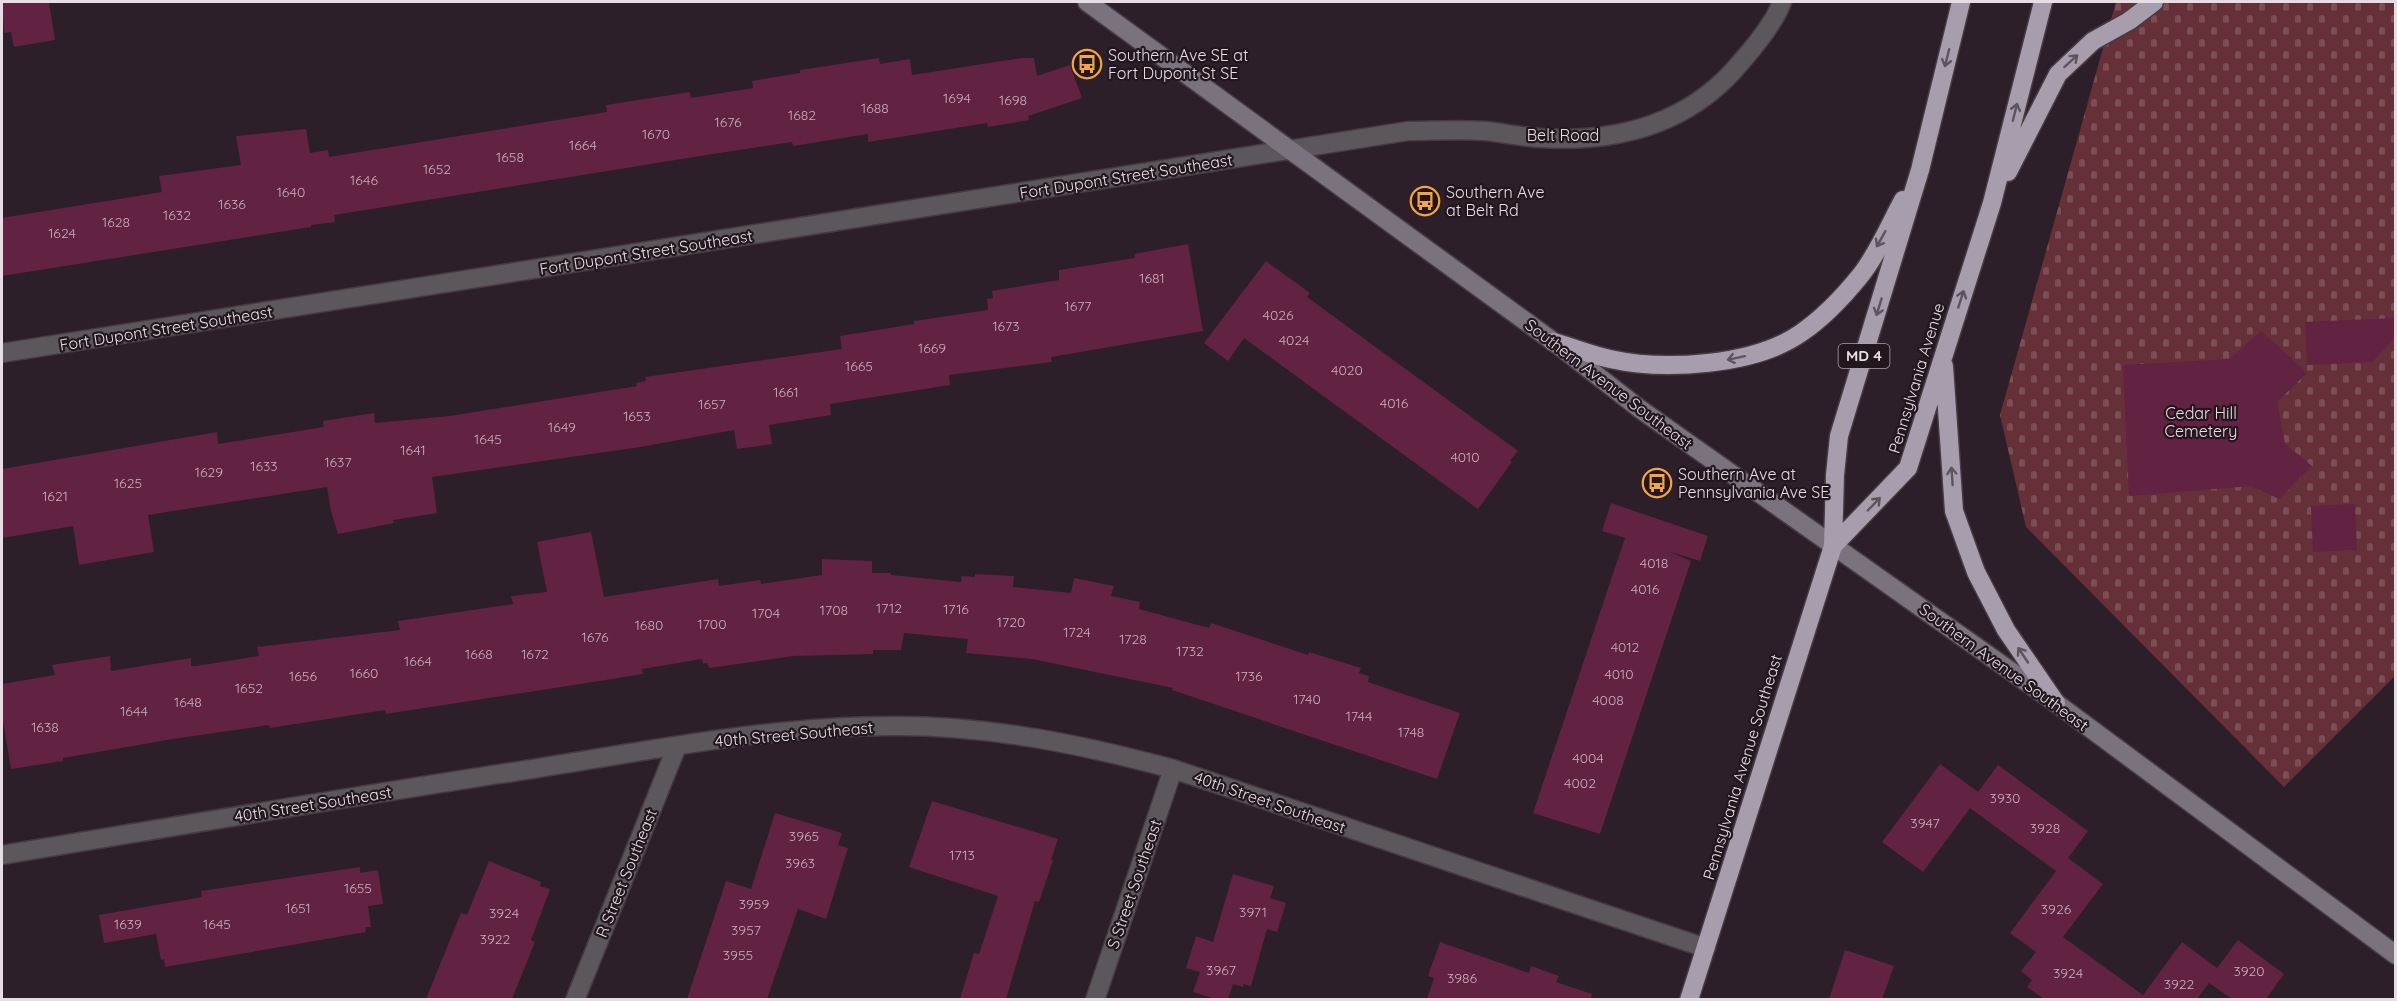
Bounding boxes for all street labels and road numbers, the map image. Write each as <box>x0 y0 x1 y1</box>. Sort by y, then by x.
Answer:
street label: Belt Road <box>1527 125 1599 145</box>
street label: Fort Dupont Street Southeast <box>1018 149 1234 203</box>
street label: Fort Dupont Street Southeast <box>538 225 754 279</box>
street label: Pennsylvania Avenue <box>1884 300 1948 456</box>
street label: Fort Dupont Street Southeast <box>58 301 274 355</box>
street label: Southern Avenue Southeast <box>1521 315 1697 453</box>
road number: MD 4 <box>1838 344 1890 368</box>
street label: Southern Avenue Southeast <box>1916 599 2092 735</box>
street label: Pennsylvania Avenue Southeast <box>1698 652 1786 882</box>
street label: 40th Street Southeast <box>714 717 874 751</box>
street label: 40th Street Southeast <box>1192 767 1348 837</box>
street label: 40th Street Southeast <box>233 782 393 826</box>
street label: R Street Southeast <box>591 806 661 940</box>
street label: S Street Southeast <box>1102 817 1166 951</box>

